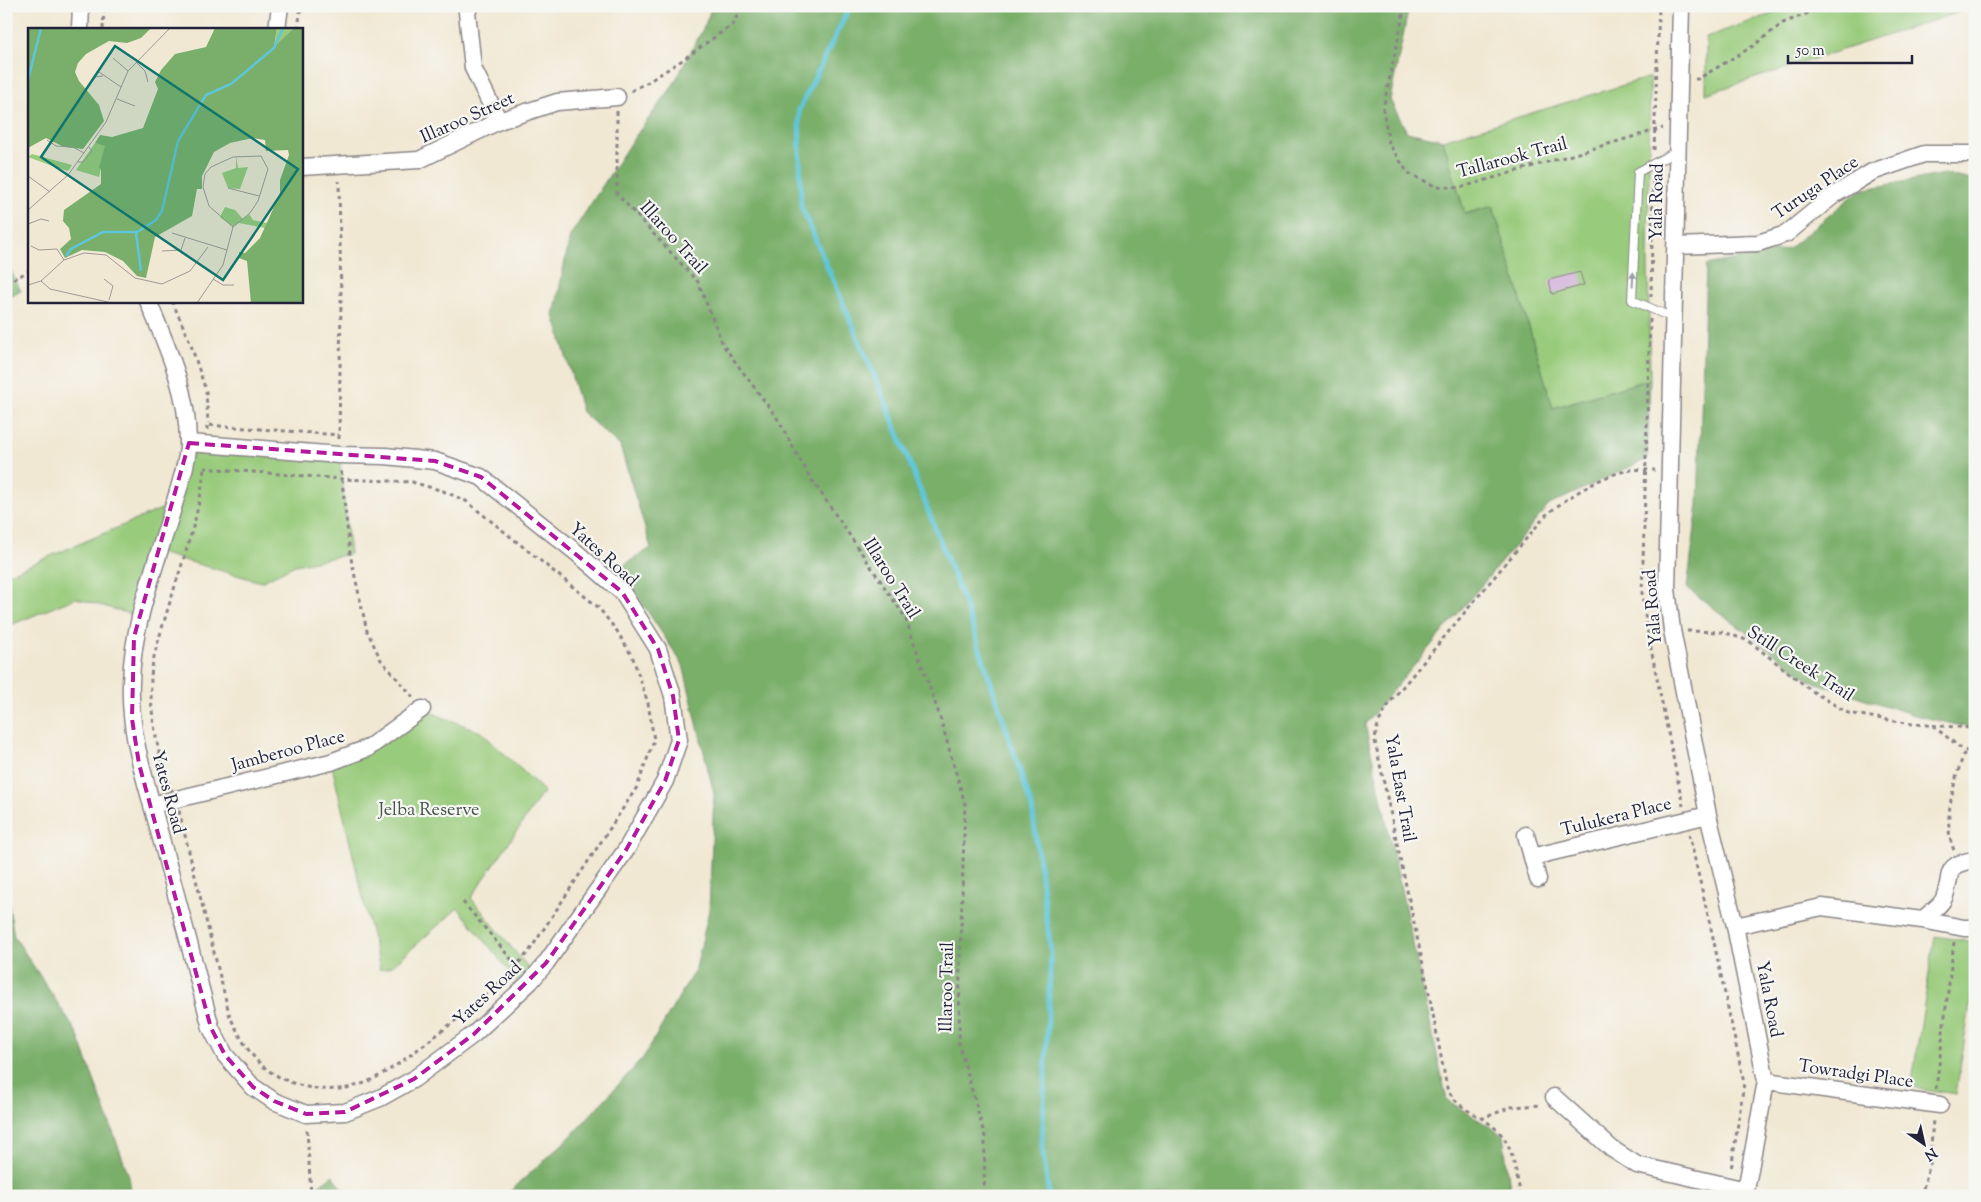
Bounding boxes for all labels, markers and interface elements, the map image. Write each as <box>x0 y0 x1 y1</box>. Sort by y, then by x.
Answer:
inset map <box>28 28 302 302</box>
scale bar <box>1788 32 1912 64</box>
text: 50 m <box>1795 41 1825 62</box>
street label: Illaroo Street <box>417 86 519 151</box>
street label: Tallarook Trail <box>1454 132 1571 186</box>
street label: Turuga Place <box>1768 150 1865 227</box>
street label: Yala Road <box>1644 163 1672 241</box>
street label: Illaroo Trail <box>633 196 712 281</box>
one-way arrow <box>1629 271 1637 287</box>
street label: Yates Road <box>562 517 643 594</box>
street label: Illaroo Trail <box>855 534 925 624</box>
street label: Yala Road <box>1638 568 1670 648</box>
street label: Still Creek Trail <box>1741 620 1859 709</box>
street label: Jamberoo Place <box>228 724 348 780</box>
street label: Yala East Trail <box>1377 732 1421 845</box>
street label: Yates Road <box>143 748 191 837</box>
street label: Tulukera Place <box>1558 792 1675 844</box>
park label: Jelba Reserve <box>378 798 479 824</box>
street label: Illaroo Trail <box>934 942 962 1033</box>
street label: Yates Road <box>448 956 529 1033</box>
street label: Yala Road <box>1748 959 1788 1040</box>
street label: Towradgi Place <box>1796 1054 1915 1096</box>
north arrow <box>1898 1120 1948 1170</box>
text: N <box>1920 1142 1940 1165</box>

